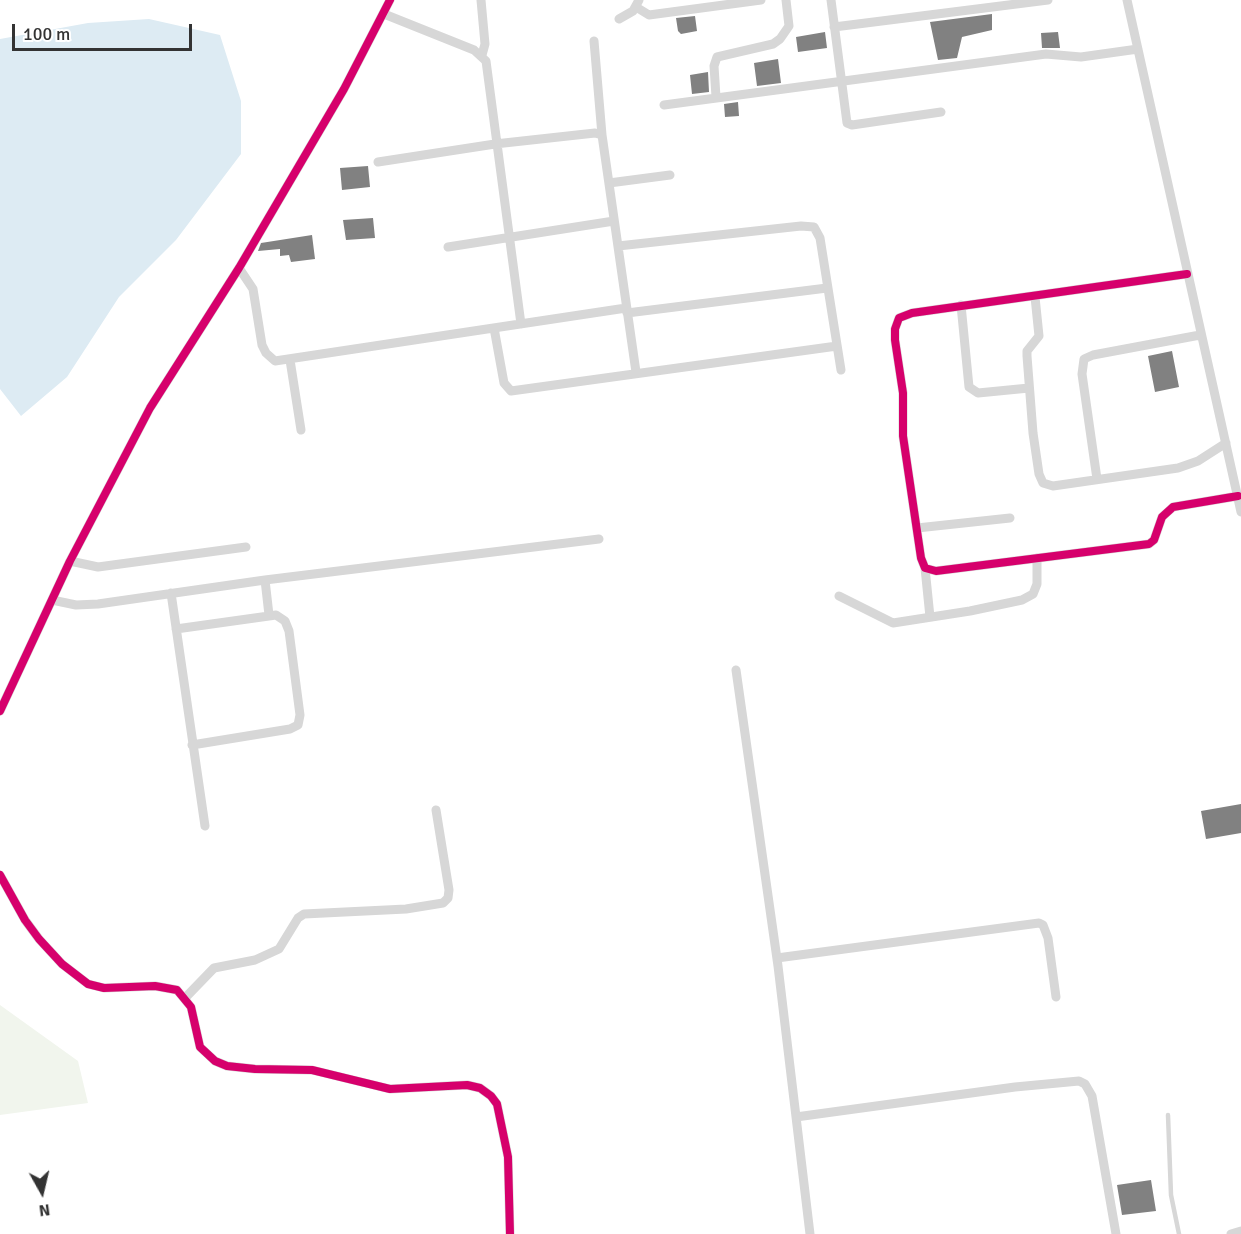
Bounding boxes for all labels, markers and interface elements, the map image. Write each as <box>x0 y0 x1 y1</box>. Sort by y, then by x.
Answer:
scale bar <box>15 12 195 50</box>
text: 100 m <box>23 23 70 45</box>
north arrow <box>12 1162 72 1222</box>
text: N <box>38 1199 51 1221</box>

